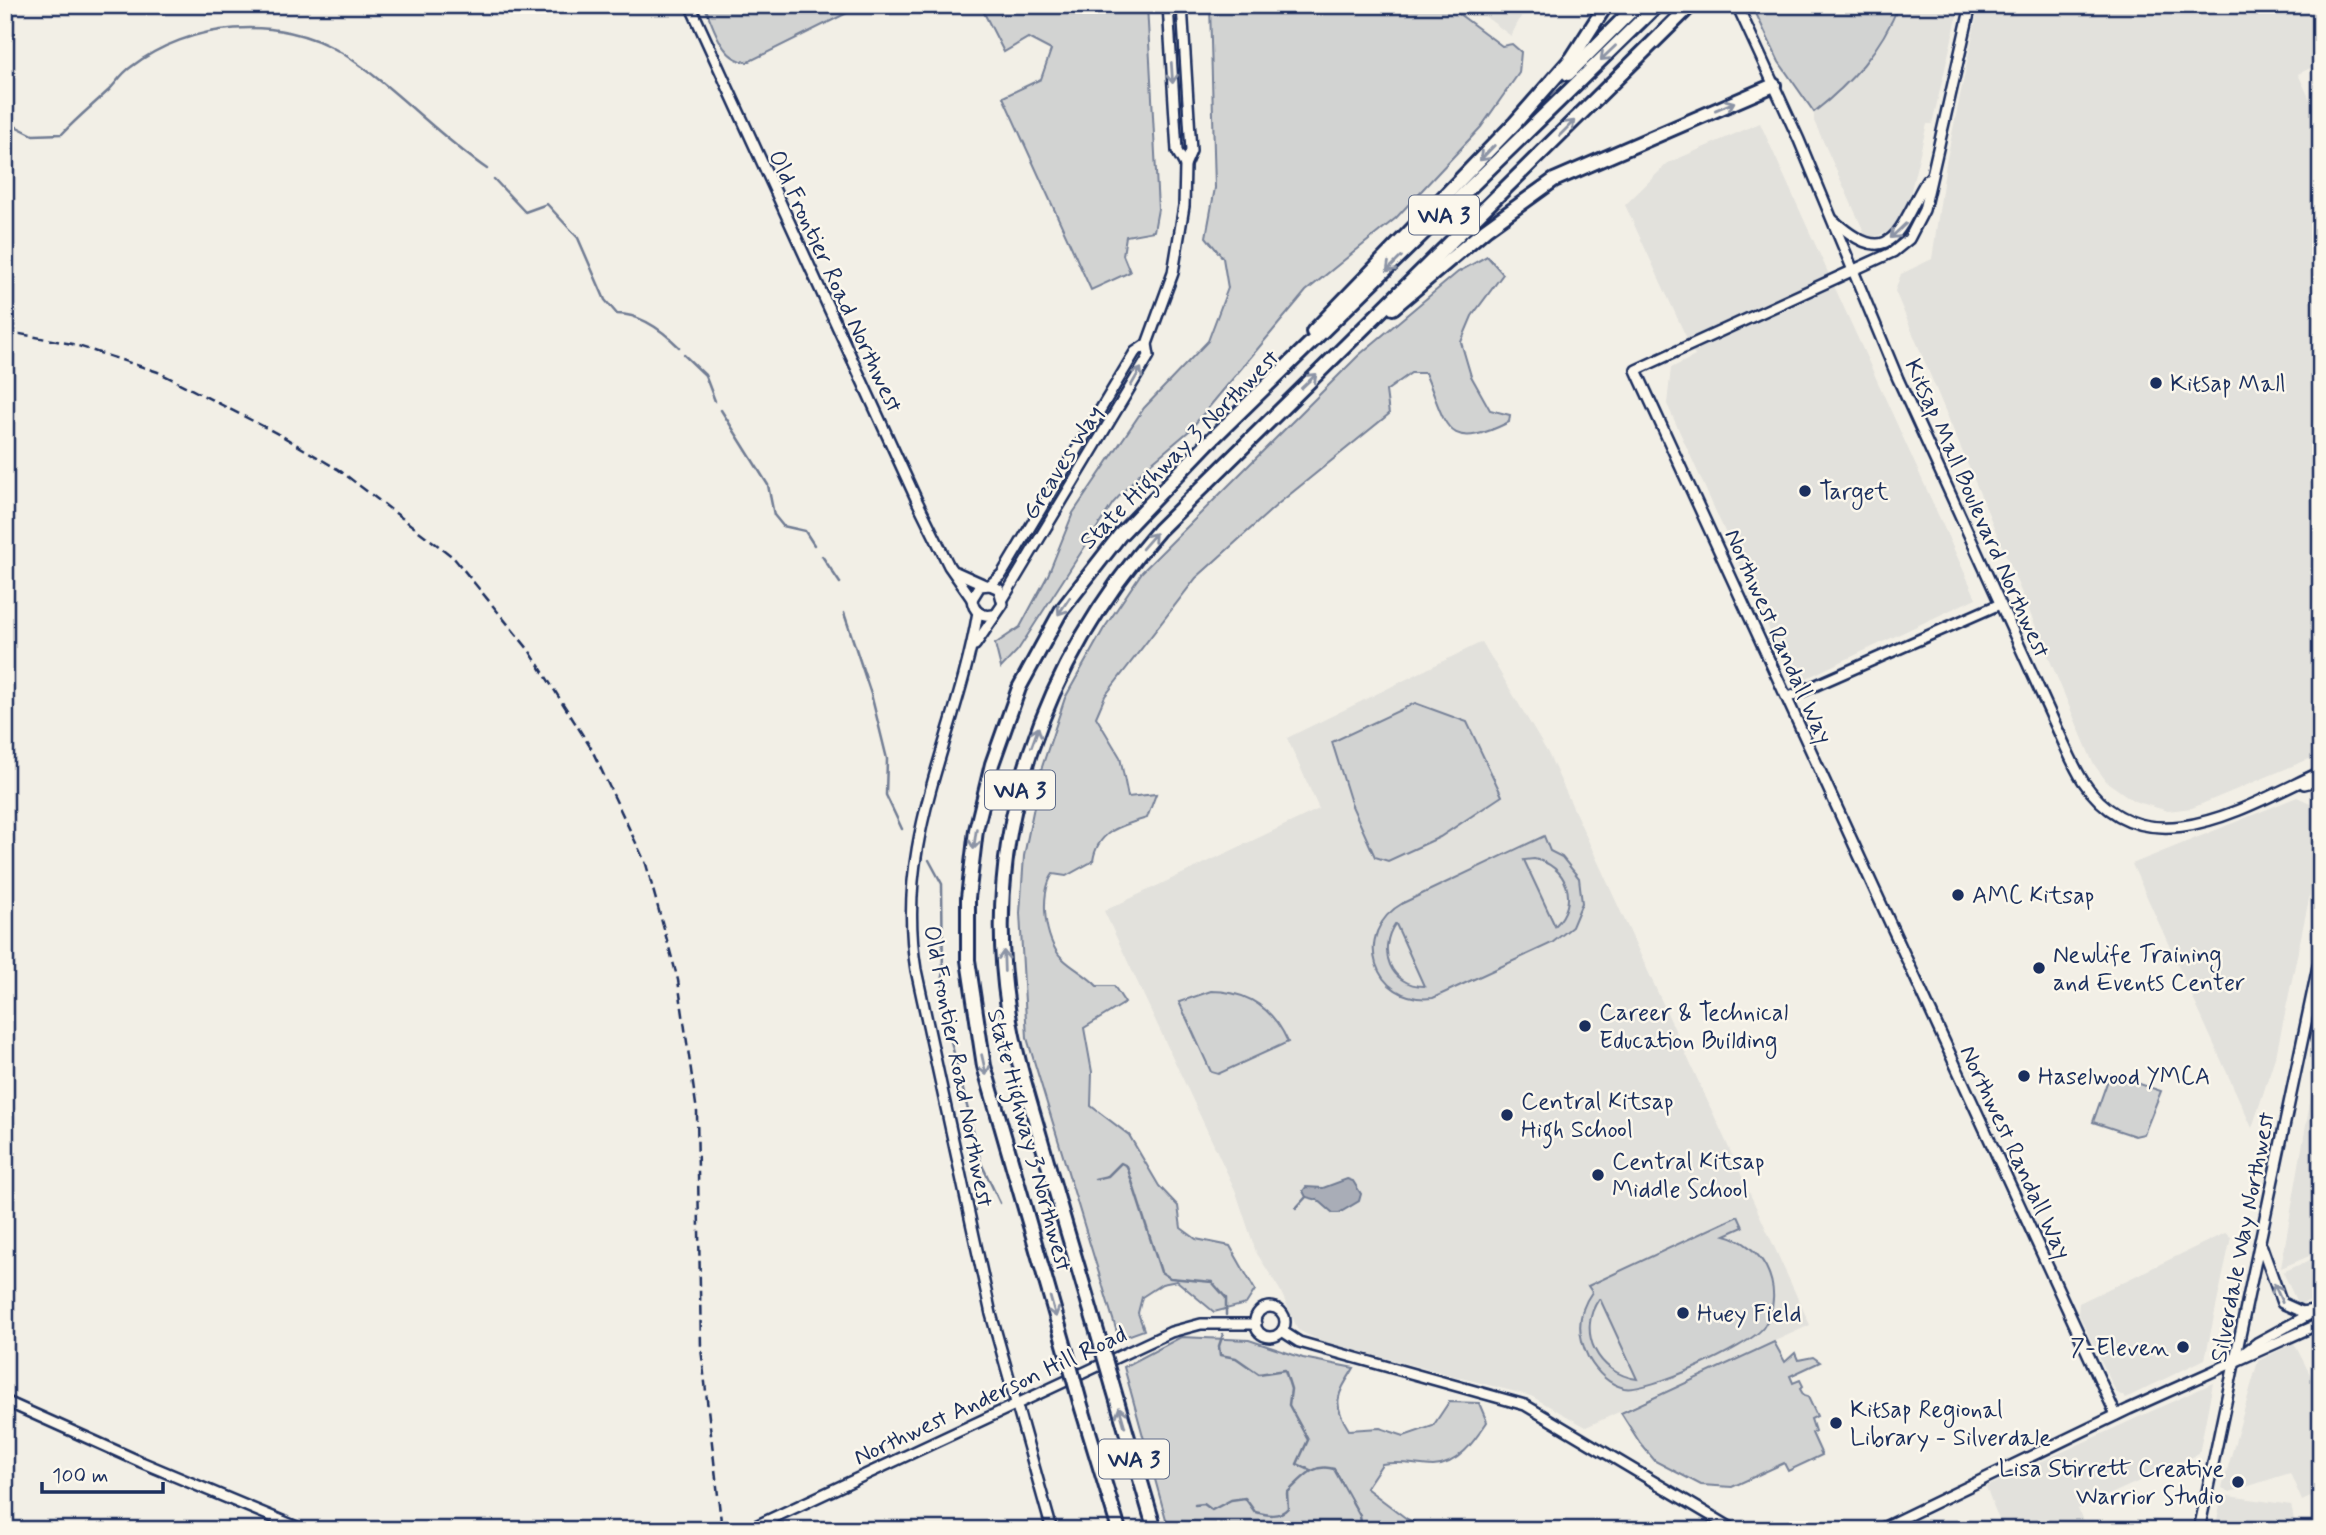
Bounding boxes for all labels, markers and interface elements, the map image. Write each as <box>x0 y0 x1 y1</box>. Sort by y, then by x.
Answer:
one-way arrow <box>1600 45 1617 62</box>
one-way arrow <box>1166 62 1179 84</box>
one-way arrow <box>1713 99 1735 112</box>
one-way arrow <box>1558 119 1575 136</box>
one-way arrow <box>1478 144 1495 161</box>
street label: Old Frontier Road Northwest <box>760 145 909 418</box>
road number: WA 3 <box>1409 196 1479 234</box>
one-way arrow <box>1889 222 1906 239</box>
one-way arrow <box>1385 256 1402 273</box>
street label: State Highway 3 Northwest <box>1073 343 1289 559</box>
street label: Kitsap Mall Boulevard Northwest <box>1897 354 2057 663</box>
one-way arrow <box>1130 367 1143 388</box>
place label: Kitsap Mall <box>2170 369 2286 400</box>
one-way arrow <box>1300 372 1317 389</box>
marker: Kitsap Mall <box>2148 375 2164 391</box>
street label: Greaves Way <box>1016 400 1111 526</box>
place label: Target <box>1819 477 1889 510</box>
marker: Target <box>1797 483 1813 499</box>
street label: Northwest Randall Way <box>1716 524 1839 749</box>
one-way arrow <box>1141 533 1157 551</box>
one-way arrow <box>1057 596 1072 615</box>
one-way arrow <box>1030 726 1042 748</box>
road number: WA 3 <box>985 770 1055 810</box>
one-way arrow <box>968 827 981 850</box>
place label: AMC Kitsap <box>1972 881 2094 912</box>
marker: AMC Kitsap <box>1950 887 1966 903</box>
street label: Old Frontier Road Northwest <box>915 923 1000 1210</box>
place label: Newlife Training and Events Center <box>2053 940 2245 999</box>
one-way arrow <box>997 949 1010 972</box>
marker: Newlife Training and Events Center <box>2031 960 2047 976</box>
place label: Career & Technical Education Building <box>1599 998 1788 1059</box>
street label: State Highway 3 Northwest <box>976 1006 1079 1276</box>
marker: Career & Technical Education Building <box>1577 1018 1593 1034</box>
street label: Northwest Randall Way <box>1951 1041 2078 1264</box>
one-way arrow <box>978 1053 991 1076</box>
place label: Haselwood YMCA <box>2038 1062 2211 1093</box>
marker: Haselwood YMCA <box>2016 1068 2032 1084</box>
place label: Central Kitsap High School <box>1521 1087 1674 1149</box>
marker: Central Kitsap High School <box>1499 1107 1515 1123</box>
street label: Silverdale Way Northwest <box>2204 1109 2283 1365</box>
place label: Central Kitsap Middle School <box>1612 1147 1765 1206</box>
marker: Central Kitsap Middle School <box>1590 1167 1606 1183</box>
one-way arrow <box>2271 1283 2284 1304</box>
one-way arrow <box>1047 1296 1060 1318</box>
place label: Huey Field <box>1697 1299 1802 1330</box>
marker: Huey Field <box>1675 1305 1691 1321</box>
street label: Northwest Anderson Hill Road <box>849 1319 1132 1473</box>
place label: 7-Eleven <box>2070 1333 2169 1364</box>
marker: 7-Eleven <box>2175 1339 2191 1355</box>
place label: Kitsap Regional Library - Silverdale <box>1850 1395 2051 1454</box>
one-way arrow <box>1115 1406 1128 1429</box>
marker: Kitsap Regional Library - Silverdale <box>1828 1415 1844 1431</box>
road number: WA 3 <box>1099 1440 1169 1478</box>
scale bar <box>42 1451 163 1495</box>
place label: Lisa Stirrett Creative Warrior Studio <box>1999 1454 2224 1513</box>
text: 100 m <box>52 1462 108 1490</box>
marker: Lisa Stirrett Creative Warrior Studio <box>2230 1474 2246 1490</box>

